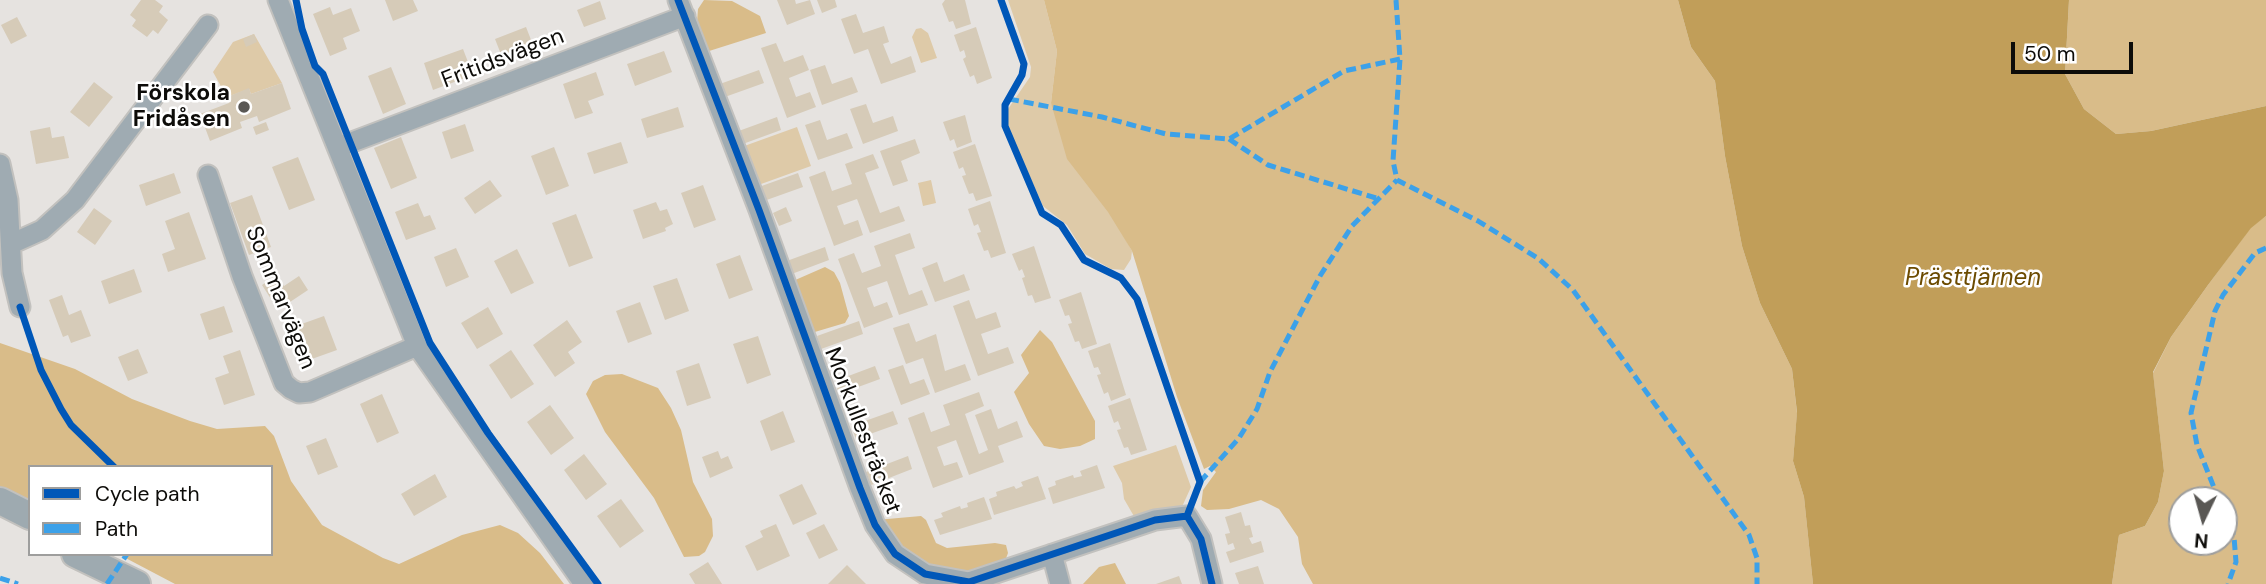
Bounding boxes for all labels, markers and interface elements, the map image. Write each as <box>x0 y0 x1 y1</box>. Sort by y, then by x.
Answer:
street label: Fritidsvägen <box>438 23 568 95</box>
scale bar <box>2014 28 2136 72</box>
text: 50 m <box>2024 40 2075 68</box>
place label: Förskola Fridåsen <box>133 80 230 134</box>
marker: Förskola Fridåsen <box>236 99 252 115</box>
street label: Sommarvägen <box>239 223 321 373</box>
water label: Prästtjärnen <box>1905 265 2041 293</box>
street label: Morkullesträcket <box>818 344 906 518</box>
legend <box>28 465 273 556</box>
text: Cycle path <box>95 480 200 508</box>
north arrow <box>2168 486 2238 556</box>
text: Path <box>95 515 138 543</box>
text: N <box>2193 527 2209 553</box>

